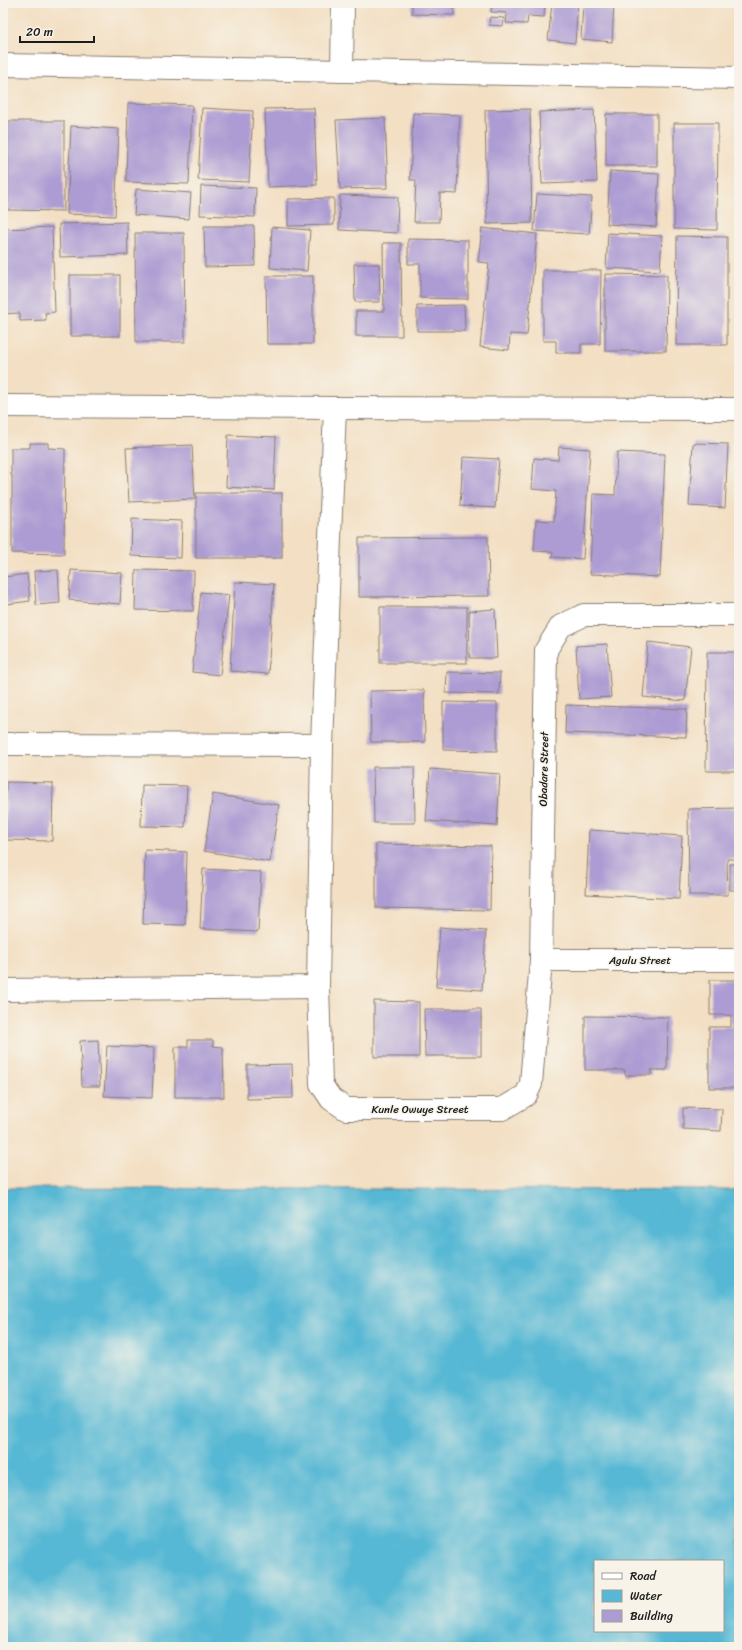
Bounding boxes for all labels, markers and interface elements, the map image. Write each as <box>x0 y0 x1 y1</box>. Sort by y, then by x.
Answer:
scale bar <box>20 18 94 44</box>
text: 20 m <box>26 21 53 43</box>
street label: Obadare Street <box>534 731 554 806</box>
street label: Agulu Street <box>608 951 671 970</box>
street label: Kunle Owuye Street <box>372 1100 469 1119</box>
legend <box>594 1560 724 1632</box>
text: Road <box>630 1565 657 1587</box>
text: Water <box>630 1585 663 1607</box>
text: Building <box>630 1605 673 1627</box>

